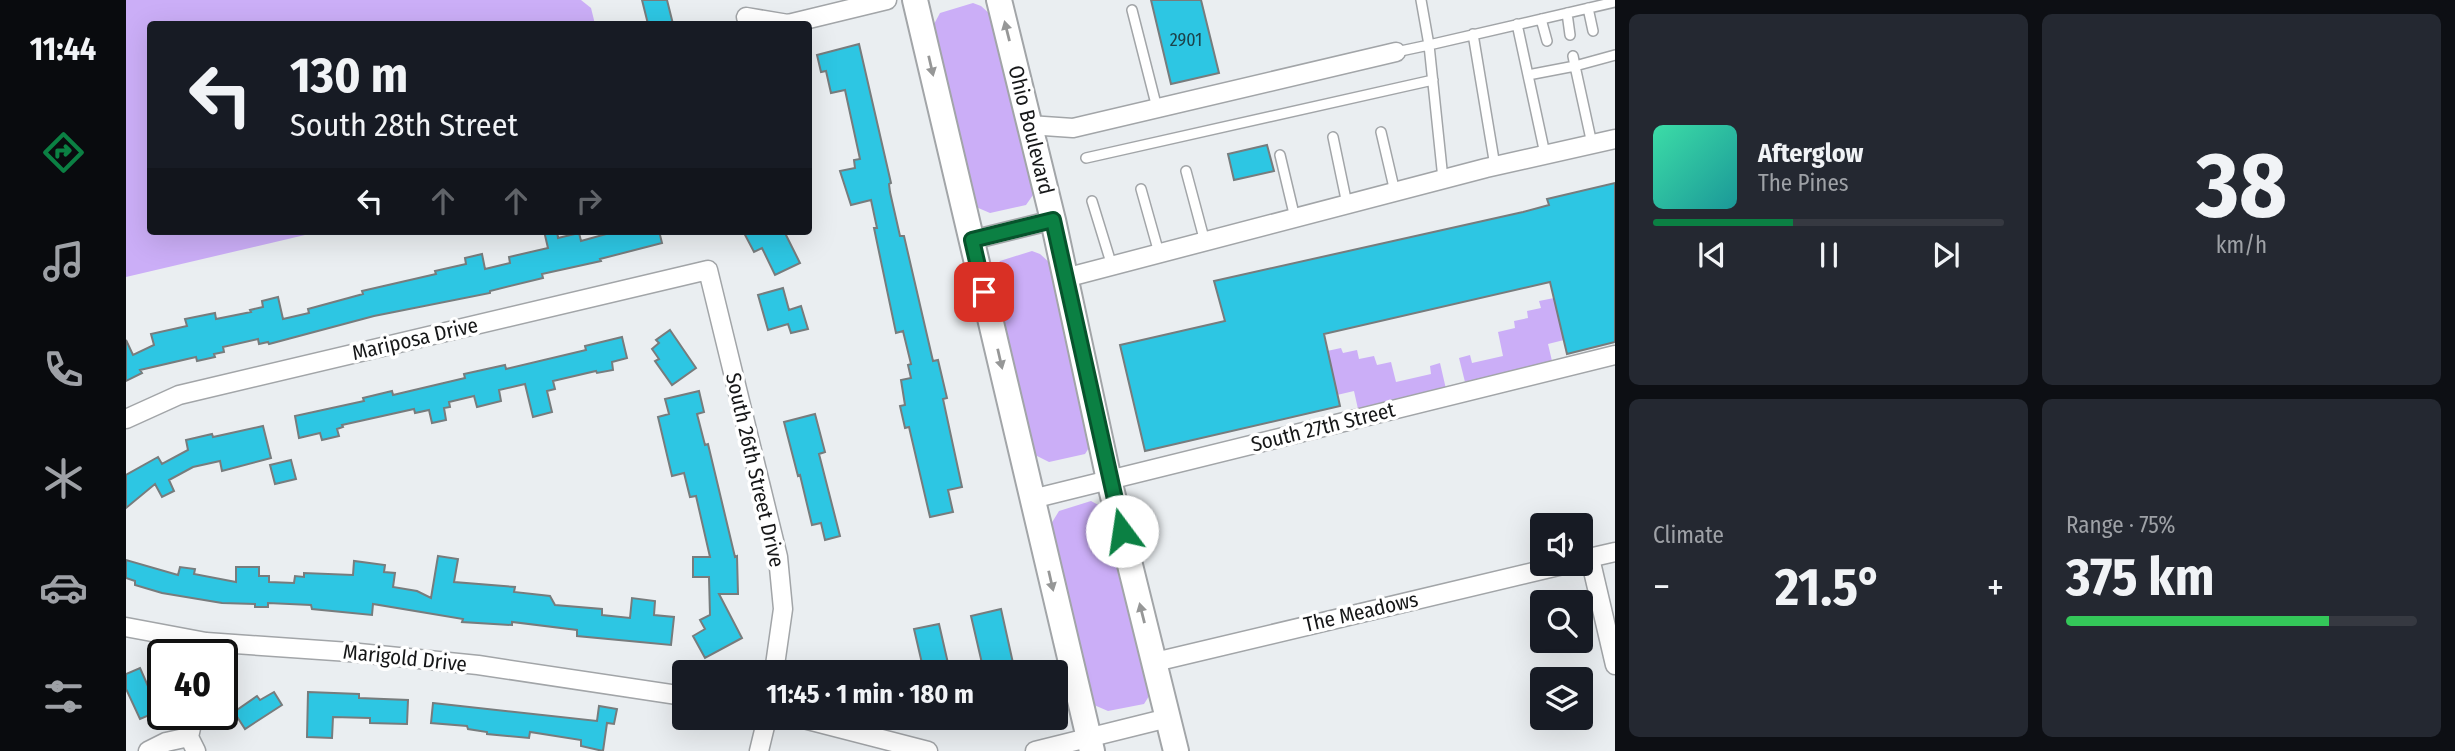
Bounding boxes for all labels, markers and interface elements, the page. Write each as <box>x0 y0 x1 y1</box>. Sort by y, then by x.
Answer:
one-way arrow <box>1001 20 1012 42</box>
house number: 2901 <box>1170 29 1202 51</box>
text: 11:44 <box>30 30 96 68</box>
text: 130 m <box>290 46 408 105</box>
icon: left <box>175 49 266 140</box>
one-way arrow <box>925 55 936 77</box>
street label: Ohio Boulevard <box>1002 63 1060 197</box>
text: South 28th Street <box>290 106 518 144</box>
icon: directions <box>39 128 88 177</box>
text: 38 <box>2196 131 2287 240</box>
text: Afterglow <box>1758 138 1863 169</box>
text: The Pines <box>1758 169 1849 197</box>
icon: left <box>351 182 389 220</box>
icon: ahead <box>424 182 462 220</box>
icon: ahead <box>497 182 535 220</box>
icon: right <box>570 182 608 220</box>
text: km/h <box>2216 231 2267 259</box>
icon: previous <box>1693 236 1731 274</box>
icon: pause <box>1810 236 1848 274</box>
icon: next <box>1927 236 1965 274</box>
icon: music <box>39 237 88 286</box>
pin <box>954 262 1014 322</box>
icon: arrive <box>965 273 1003 311</box>
street label: Mariposa Drive <box>349 312 481 366</box>
icon: phone <box>39 345 88 394</box>
one-way arrow <box>994 348 1005 370</box>
street label: South 26th Street Drive <box>720 370 790 570</box>
street label: South 27th Street <box>1248 397 1398 457</box>
icon: climate <box>39 454 88 503</box>
position arrow <box>1085 494 1159 568</box>
text: Range · 75% <box>2066 511 2175 539</box>
map controls <box>1530 513 1593 730</box>
button: sound <box>1530 513 1593 576</box>
text: Climate <box>1653 521 1724 549</box>
text: 375 km <box>2066 546 2214 609</box>
text: 21.5° <box>1775 556 1882 619</box>
icon: car <box>39 563 88 612</box>
text: − <box>1653 564 1670 610</box>
text: + <box>1987 564 2004 610</box>
one-way arrow <box>1046 570 1057 592</box>
street label: The Meadows <box>1301 586 1421 638</box>
button: search <box>1530 590 1593 653</box>
one-way arrow <box>1136 602 1147 624</box>
speed limit sign: 40 <box>147 639 238 730</box>
street label: Marigold Drive <box>342 639 468 677</box>
button: layers <box>1530 667 1593 730</box>
icon: filters <box>39 672 88 721</box>
text: 11:45 · 1 min · 180 m <box>766 679 974 710</box>

